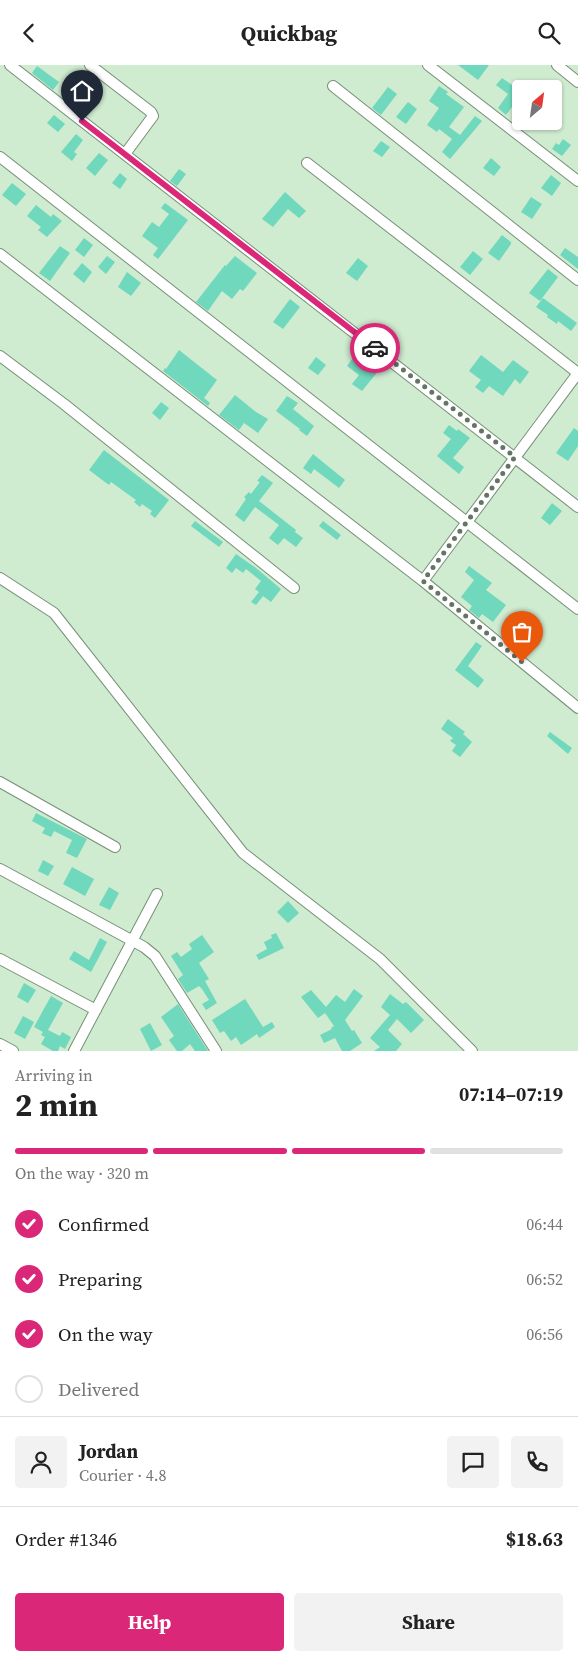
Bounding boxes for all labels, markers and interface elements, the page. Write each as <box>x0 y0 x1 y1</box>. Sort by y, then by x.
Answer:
text: Quickbag <box>241 18 337 48</box>
icon: back <box>15 19 43 47</box>
icon: search <box>535 19 563 47</box>
pin <box>61 70 103 121</box>
icon: home <box>68 77 96 105</box>
north arrow <box>512 80 562 130</box>
map controls <box>512 80 562 130</box>
courier <box>350 323 400 373</box>
icon: car <box>361 334 389 362</box>
pin <box>501 611 543 662</box>
icon: bag <box>508 618 536 646</box>
text: Arriving in <box>15 1064 93 1086</box>
text: 07:14–07:19 <box>459 1081 563 1107</box>
text: 2 min <box>15 1083 98 1127</box>
text: On the way · 320 m <box>15 1162 149 1184</box>
icon: check <box>15 1210 43 1238</box>
text: Confirmed <box>58 1211 149 1237</box>
text: 06:44 <box>526 1213 563 1235</box>
icon: check <box>15 1265 43 1293</box>
text: Preparing <box>58 1266 142 1292</box>
text: 06:52 <box>526 1268 563 1290</box>
icon: check <box>15 1320 43 1348</box>
text: On the way <box>58 1321 153 1347</box>
text: 06:56 <box>526 1323 563 1345</box>
text: Delivered <box>58 1376 139 1402</box>
button: person <box>15 1436 67 1488</box>
button: chat <box>447 1436 499 1488</box>
button: phone <box>511 1436 563 1488</box>
text: Jordan <box>79 1438 138 1464</box>
text: Courier · 4.8 <box>79 1464 167 1486</box>
text: Order #1346 <box>15 1526 117 1552</box>
text: $18.63 <box>506 1526 563 1552</box>
button: Help <box>15 1593 284 1651</box>
button: Share <box>294 1593 563 1651</box>

